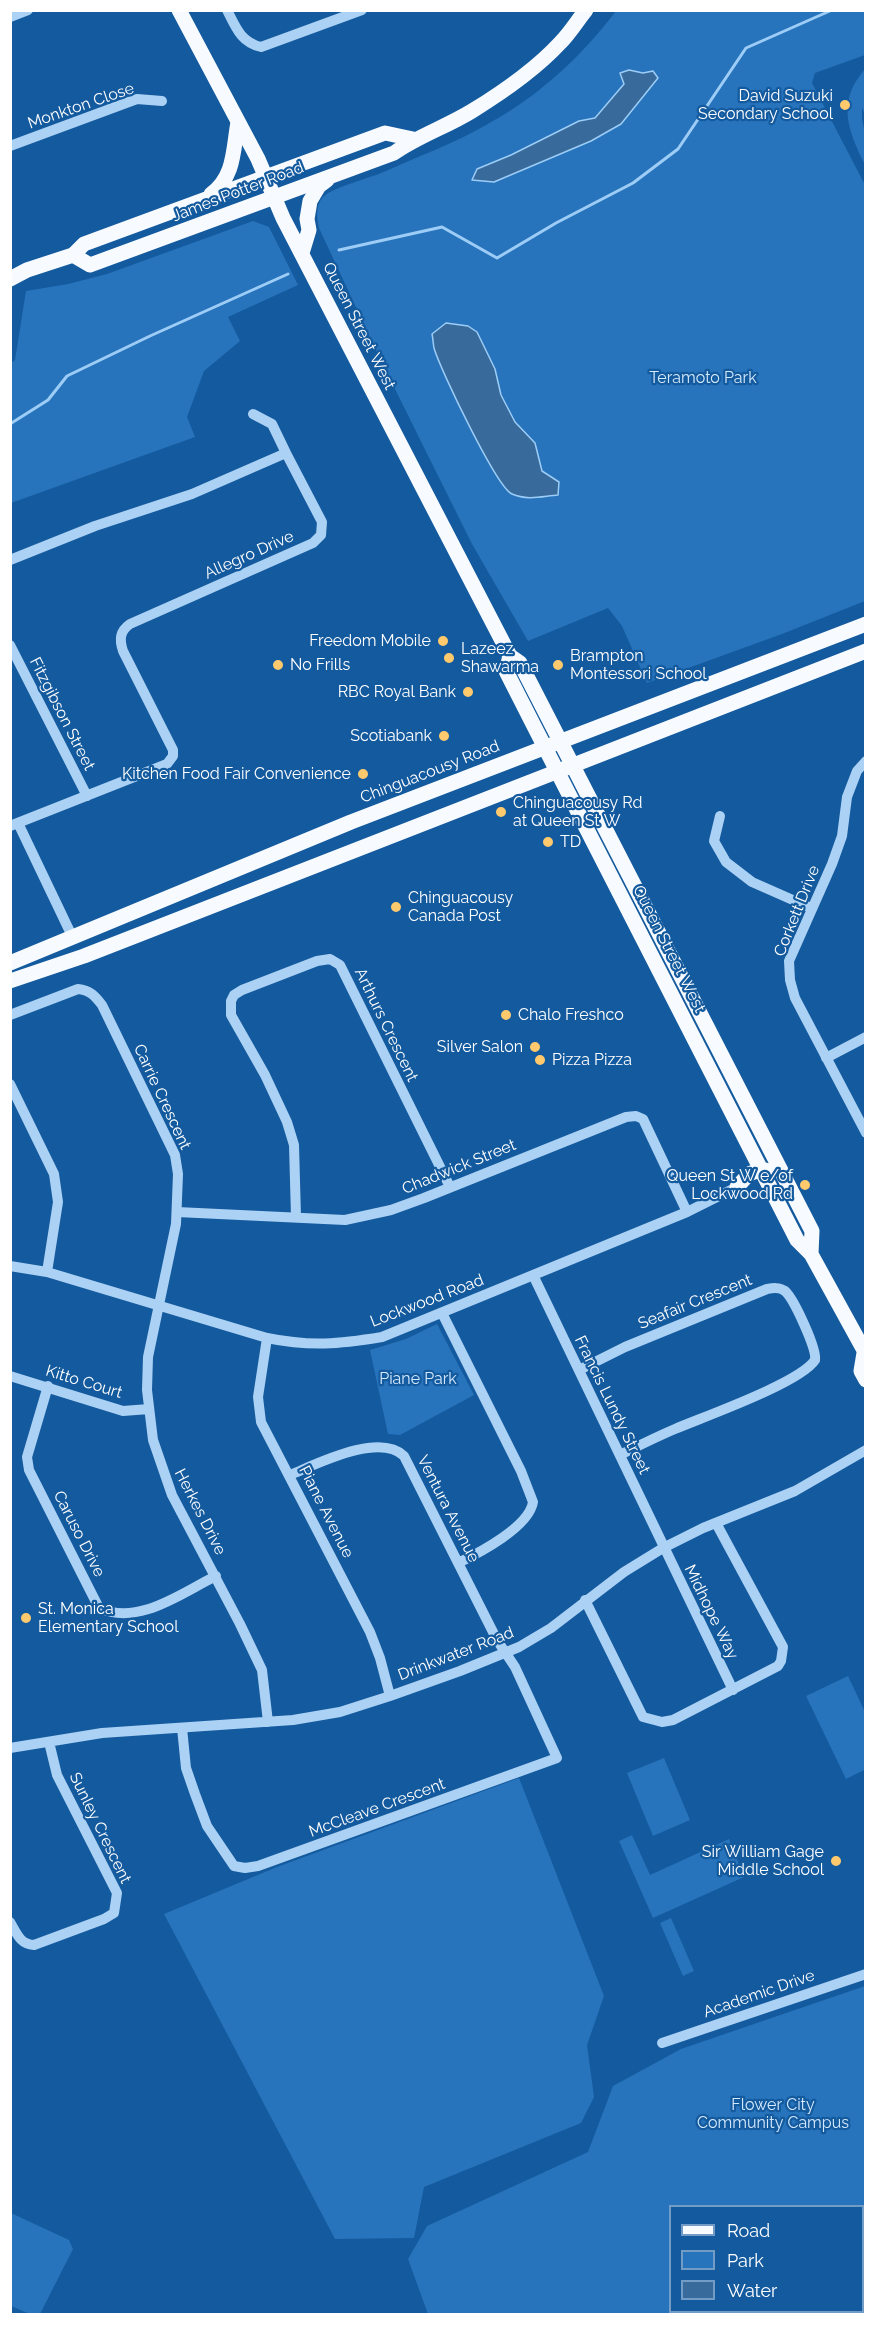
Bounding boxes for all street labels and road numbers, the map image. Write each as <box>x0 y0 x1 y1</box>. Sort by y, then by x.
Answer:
street label: Monkton Close <box>25 79 137 133</box>
street label: James Potter Road <box>169 158 307 226</box>
street label: Queen Street West <box>319 259 399 393</box>
street label: Allegro Drive <box>201 527 297 583</box>
street label: Fitzgibson Street <box>25 654 99 774</box>
street label: Chinguacousy Road <box>358 737 502 807</box>
street label: Corkett Drive <box>770 863 824 959</box>
street label: Queen Street West <box>629 882 709 1016</box>
street label: Arthurs Crescent <box>350 965 422 1085</box>
street label: Carrie Crescent <box>129 1041 195 1153</box>
street label: Chadwick Street <box>399 1135 519 1199</box>
street label: Seafair Crescent <box>635 1270 755 1334</box>
street label: Lockwood Road <box>367 1271 487 1331</box>
street label: Francis Lundy Street <box>570 1333 654 1477</box>
street label: Kitto Court <box>43 1361 125 1403</box>
street label: Ventura Avenue <box>413 1452 483 1566</box>
street label: Piane Avenue <box>294 1463 358 1561</box>
street label: Herkes Drive <box>170 1466 230 1558</box>
street label: Caruso Drive <box>49 1488 109 1580</box>
street label: Midhope Way <box>680 1562 742 1662</box>
street label: Drinkwater Road <box>395 1623 517 1685</box>
street label: Sunley Crescent <box>65 1769 135 1887</box>
street label: McCleave Crescent <box>306 1774 448 1842</box>
street label: Academic Drive <box>701 1966 817 2022</box>

